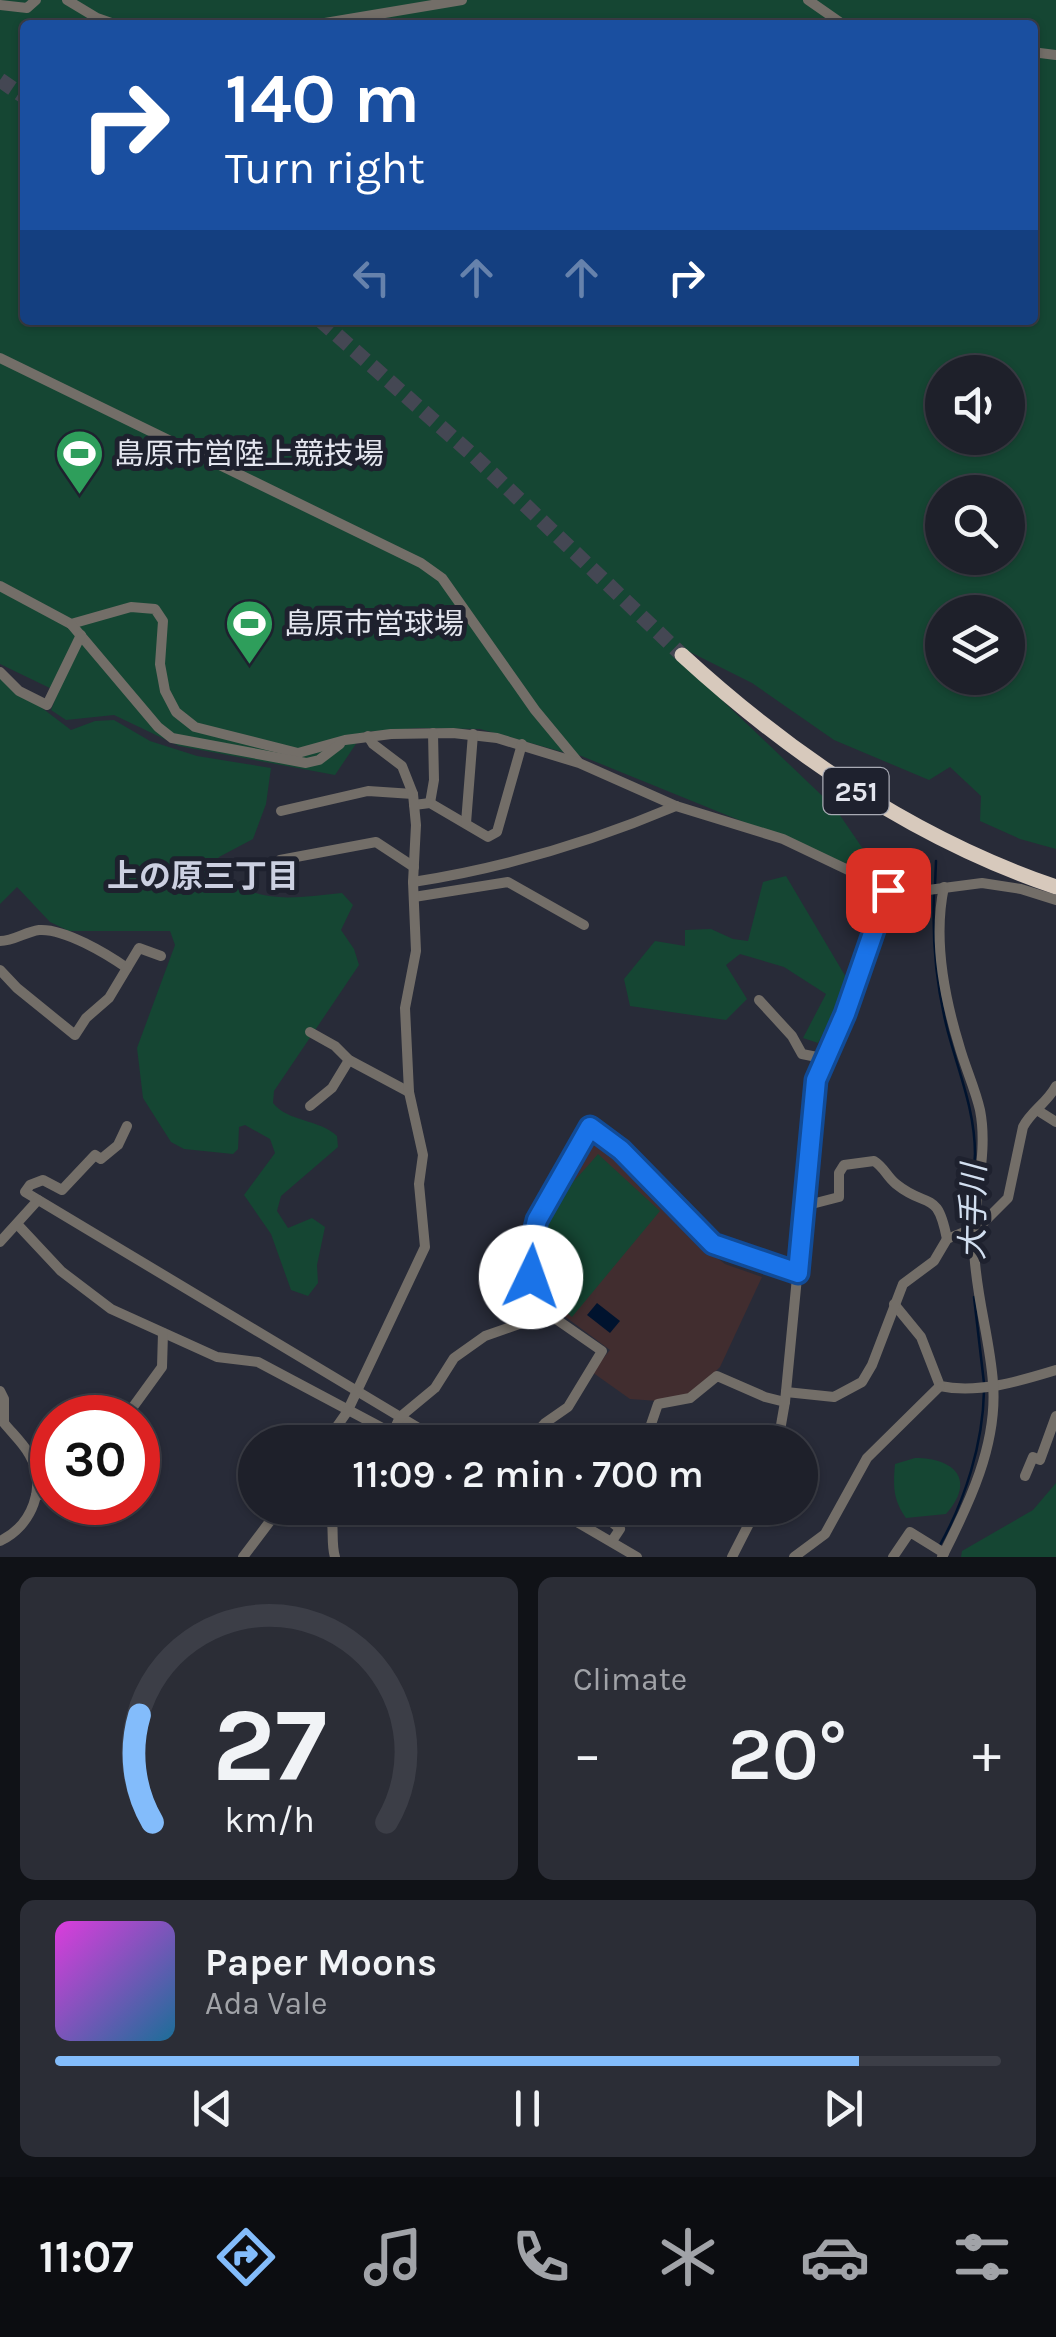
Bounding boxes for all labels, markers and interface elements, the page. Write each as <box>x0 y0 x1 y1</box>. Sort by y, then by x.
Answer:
text: 140 m <box>225 58 420 140</box>
icon: right <box>60 60 190 190</box>
text: Turn right <box>225 142 425 194</box>
icon: left <box>344 250 399 305</box>
icon: ahead <box>449 250 504 305</box>
icon: ahead <box>554 250 609 305</box>
icon: right <box>659 250 714 305</box>
map controls <box>925 355 1025 695</box>
button: sound <box>925 355 1025 455</box>
sports icon: 島原市営陸上競技場 <box>53 428 105 496</box>
place label: 島原市営陸上競技場 <box>114 436 384 472</box>
button: search <box>925 475 1025 575</box>
button: layers <box>925 595 1025 695</box>
sports icon: 島原市営球場 <box>223 598 275 666</box>
place label: 島原市営球場 <box>284 606 464 642</box>
road number: 251 <box>824 768 888 814</box>
pin <box>846 848 931 933</box>
district label: 上の原三丁目 <box>107 858 299 895</box>
icon: arrive <box>861 863 916 918</box>
water label: 大手川 <box>954 1161 993 1260</box>
position arrow <box>479 1225 583 1329</box>
speed limit sign: 30 <box>30 1395 160 1525</box>
text: 11:09 · 2 min · 700 m <box>352 1452 704 1497</box>
text: Climate <box>573 1661 687 1698</box>
text: 27 <box>212 1685 326 1806</box>
text: 20° <box>727 1710 847 1798</box>
text: − <box>573 1722 602 1786</box>
text: + <box>972 1722 1001 1786</box>
text: km/h <box>224 1799 314 1841</box>
text: Paper Moons <box>205 1940 437 1985</box>
text: Ada Vale <box>205 1985 328 2022</box>
icon: previous <box>185 2081 240 2136</box>
icon: pause <box>500 2081 555 2136</box>
icon: next <box>816 2081 871 2136</box>
icon: directions <box>211 2222 281 2292</box>
icon: music <box>358 2222 428 2292</box>
icon: phone <box>506 2222 576 2292</box>
icon: climate <box>653 2222 723 2292</box>
icon: car <box>800 2222 870 2292</box>
icon: filters <box>947 2222 1017 2292</box>
text: 11:07 <box>39 2231 134 2283</box>

